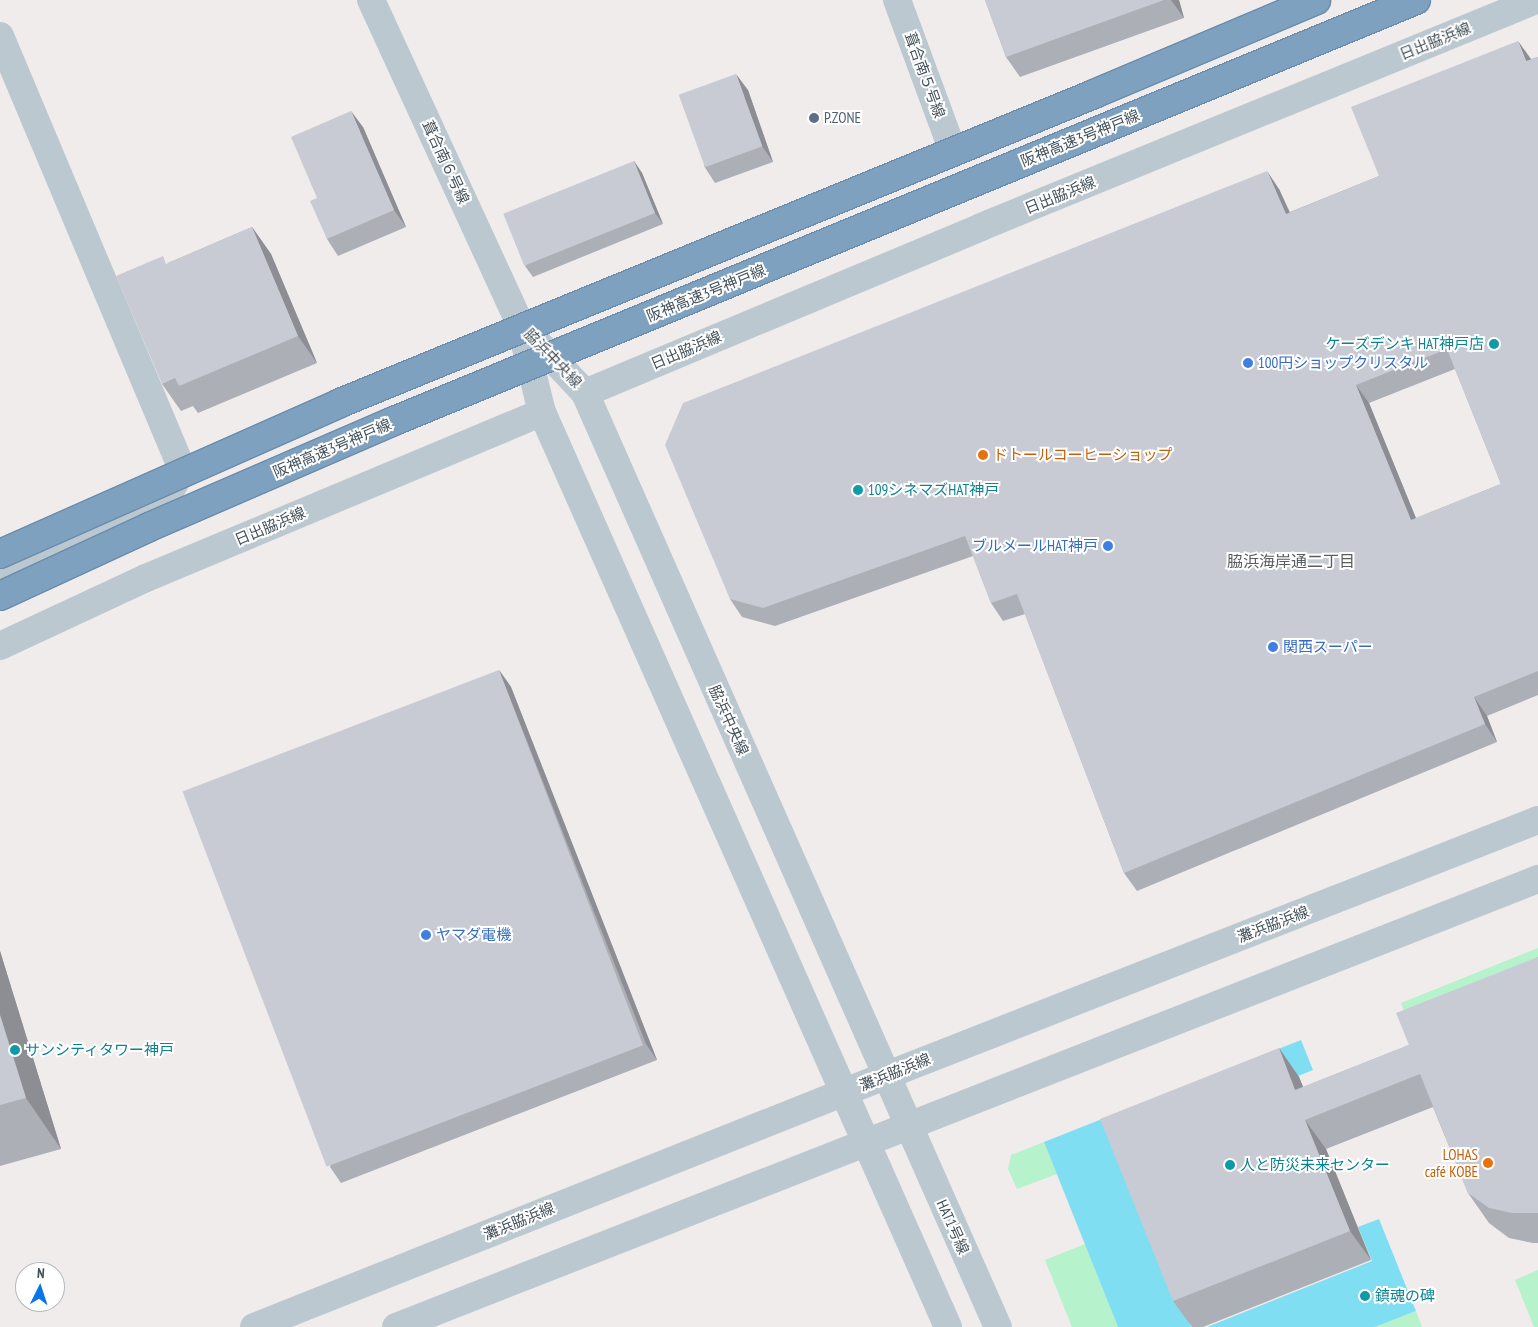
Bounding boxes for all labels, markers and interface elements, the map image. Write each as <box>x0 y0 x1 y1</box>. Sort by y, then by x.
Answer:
street label: 日出脇浜線 <box>1397 19 1473 63</box>
street label: 葺合南５号線 <box>901 30 949 120</box>
street label: 阪神高速3号神戸線 <box>1018 106 1142 170</box>
place label: P.ZONE <box>824 109 861 127</box>
marker: P.ZONE <box>808 112 820 124</box>
street label: 葺合南６号線 <box>419 117 473 207</box>
street label: 日出脇浜線 <box>1022 173 1098 217</box>
street label: 阪神高速3号神戸線 <box>644 261 768 325</box>
street label: 脇浜中央線 <box>520 325 586 391</box>
street label: 日出脇浜線 <box>648 327 724 373</box>
place label: ケーズデンキ HAT神戸店 <box>1325 335 1484 353</box>
marker: ケーズデンキ HAT神戸店 <box>1488 338 1500 350</box>
place label: 100円ショップクリスタル <box>1258 354 1428 372</box>
marker: 100円ショップクリスタル <box>1242 357 1254 369</box>
street label: 阪神高速3号神戸線 <box>270 415 394 481</box>
place label: ドトールコーヒーショップ <box>993 446 1173 464</box>
marker: ドトールコーヒーショップ <box>977 449 989 461</box>
place label: 109シネマズHAT神戸 <box>868 481 999 499</box>
marker: 109シネマズHAT神戸 <box>852 484 864 496</box>
street label: 日出脇浜線 <box>232 503 308 549</box>
place label: ブルメールHAT神戸 <box>972 537 1098 555</box>
marker: ブルメールHAT神戸 <box>1102 540 1114 552</box>
district label: 脇浜海岸通二丁目 <box>1227 551 1355 571</box>
place label: 関西スーパー <box>1283 638 1373 656</box>
marker: 関西スーパー <box>1267 641 1279 653</box>
street label: 脇浜中央線 <box>706 682 752 758</box>
street label: 灘浜脇浜線 <box>1235 902 1311 946</box>
place label: ヤマダ電機 <box>436 926 511 944</box>
marker: ヤマダ電機 <box>420 929 432 941</box>
place label: サンシティタワー神戸 <box>25 1041 175 1059</box>
marker: サンシティタワー神戸 <box>9 1044 21 1056</box>
street label: 灘浜脇浜線 <box>857 1050 933 1094</box>
place label: LOHAS café KOBE <box>1425 1145 1478 1180</box>
place label: 人と防災未来センター <box>1240 1156 1390 1174</box>
marker: LOHAS café KOBE <box>1482 1157 1494 1169</box>
marker: 人と防災未来センター <box>1224 1159 1236 1171</box>
street label: HAT1号線 <box>933 1197 973 1257</box>
street label: 灘浜脇浜線 <box>481 1199 557 1243</box>
north arrow <box>15 1262 65 1312</box>
text: N <box>37 1264 45 1282</box>
place label: 鎮魂の碑 <box>1375 1287 1435 1305</box>
marker: 鎮魂の碑 <box>1359 1290 1371 1302</box>

